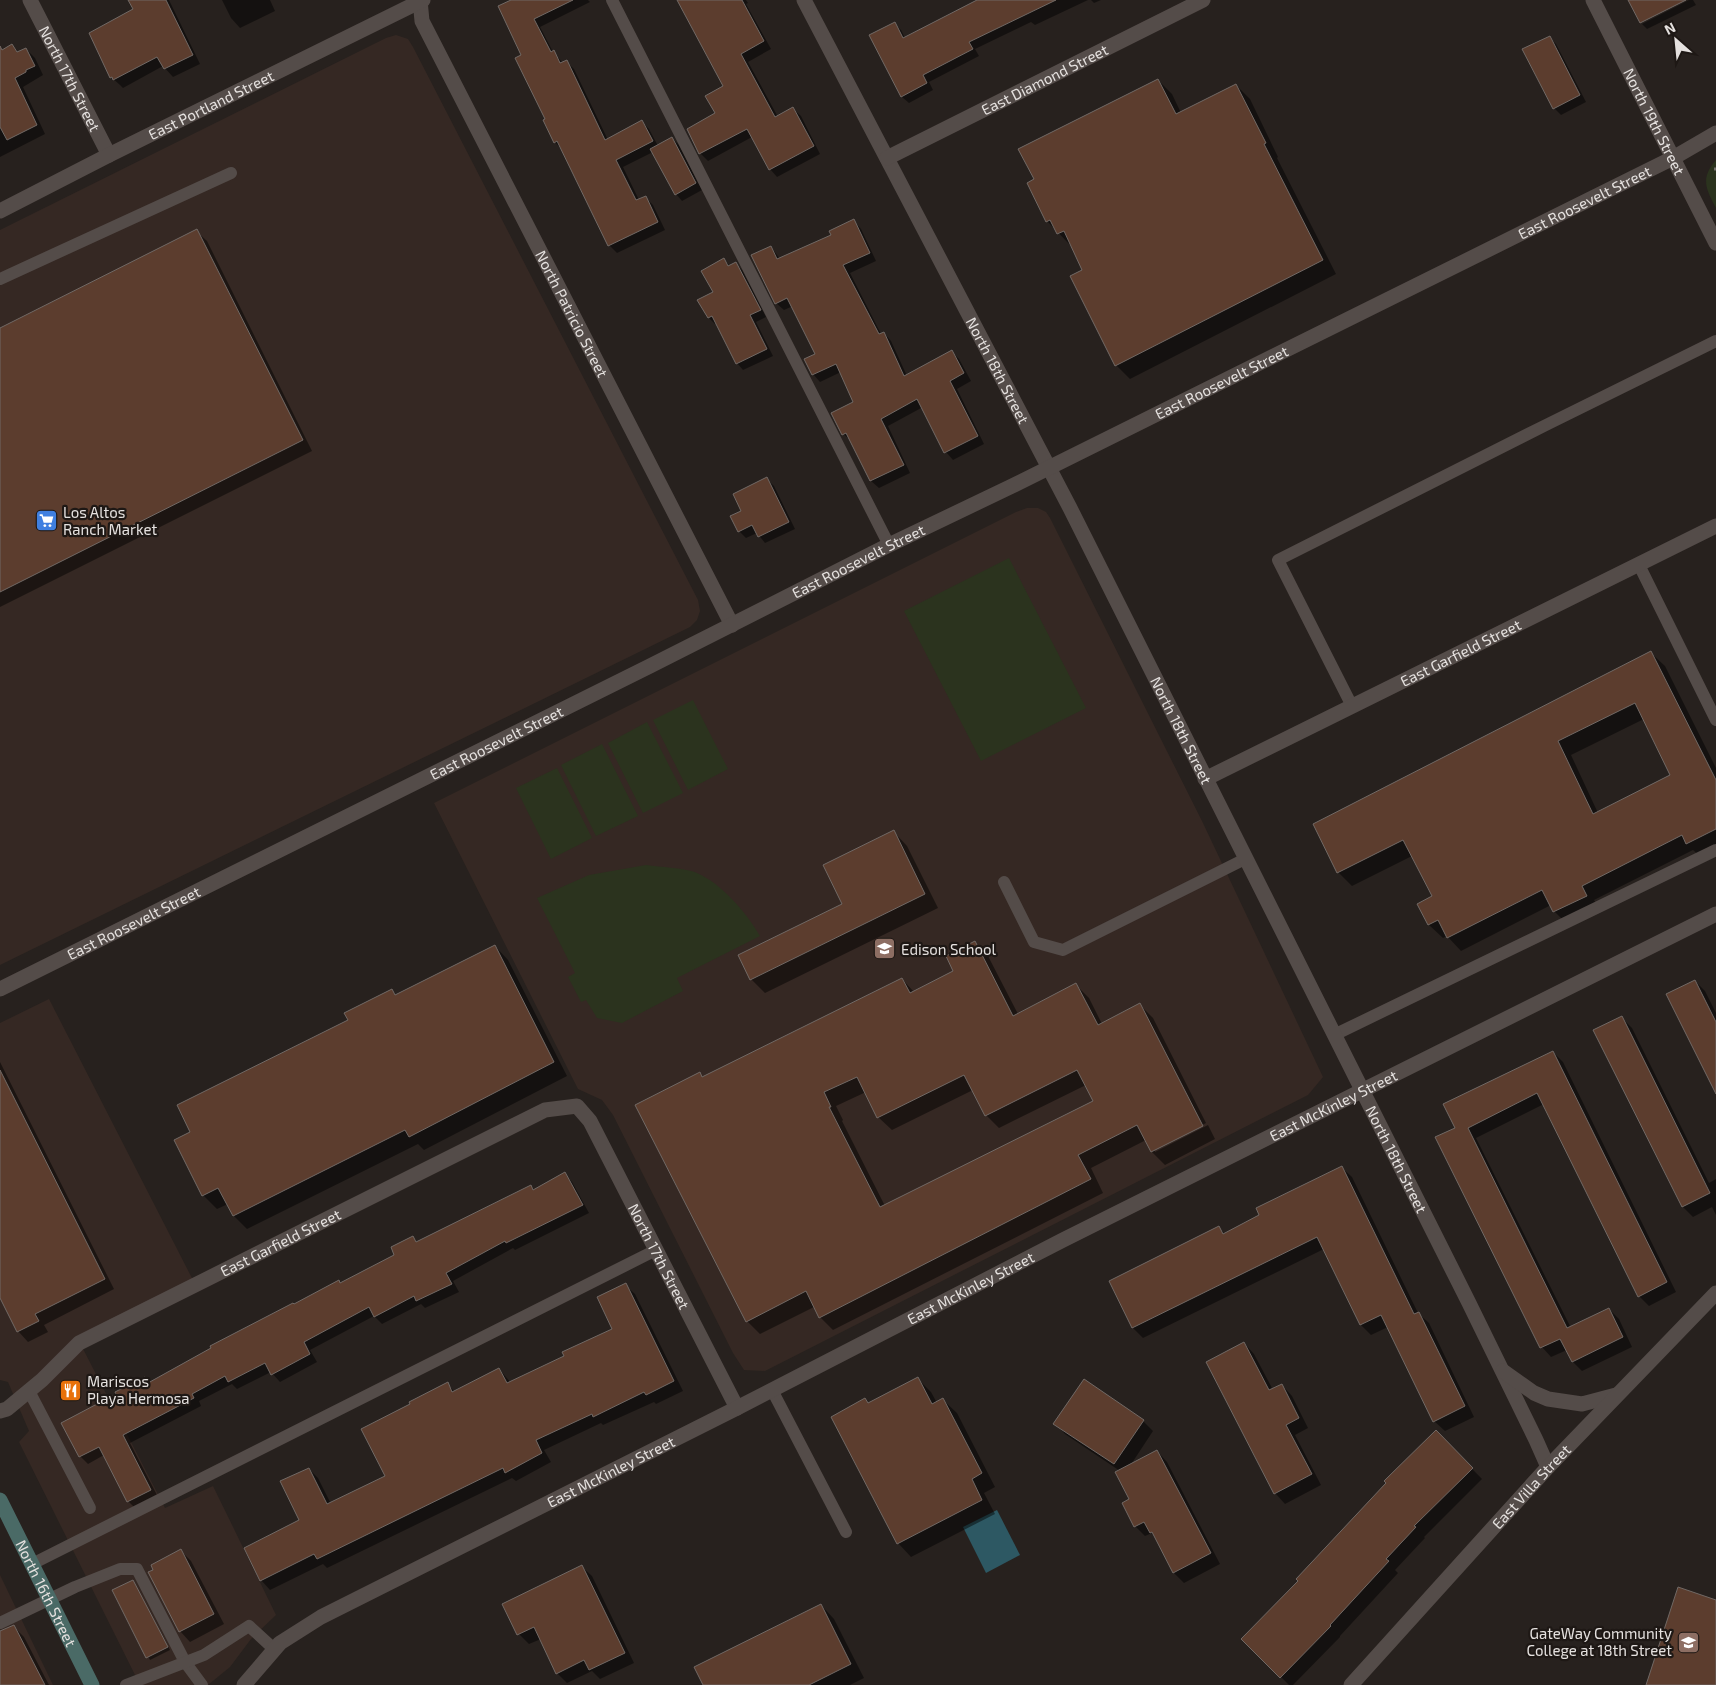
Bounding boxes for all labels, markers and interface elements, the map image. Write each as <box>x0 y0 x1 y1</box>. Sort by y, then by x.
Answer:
north arrow <box>1651 15 1701 65</box>
text: N <box>1662 18 1678 38</box>
street label: North 17th Street <box>36 23 104 134</box>
street label: East Diamond Street <box>978 40 1111 119</box>
street label: North 19th Street <box>1620 65 1689 178</box>
street label: East Portland Street <box>145 66 277 143</box>
street label: East Roosevelt Street <box>1515 161 1654 243</box>
street label: North Patricio Street <box>532 247 612 380</box>
street label: North 18th Street <box>963 314 1033 427</box>
street label: East Roosevelt Street <box>1152 341 1291 423</box>
place label: Los Altos Ranch Market <box>63 503 157 538</box>
supermarket icon: Los Altos Ranch Market <box>35 509 59 533</box>
street label: East Roosevelt Street <box>789 520 928 602</box>
street label: East Garfield Street <box>1397 615 1524 690</box>
street label: North 18th Street <box>1147 674 1216 787</box>
street label: East Roosevelt Street <box>427 702 566 783</box>
street label: East Roosevelt Street <box>64 882 203 963</box>
school or university icon: Edison School <box>873 937 897 961</box>
place label: Edison School <box>901 940 996 958</box>
street label: East McKinley Street <box>1266 1066 1400 1145</box>
street label: North 18th Street <box>1362 1103 1431 1216</box>
street label: North 17th Street <box>625 1200 694 1312</box>
street label: East Garfield Street <box>217 1205 344 1280</box>
street label: East McKinley Street <box>904 1247 1037 1328</box>
place label: Mariscos Playa Hermosa <box>87 1372 190 1407</box>
restaurant icon: Mariscos Playa Hermosa <box>59 1378 83 1402</box>
street label: East McKinley Street <box>544 1432 678 1511</box>
street label: East Villa Street <box>1488 1440 1574 1532</box>
street label: North 16th Street <box>12 1537 81 1650</box>
place label: GateWay Community College at 18th Street <box>1526 1624 1672 1659</box>
school or university icon: GateWay Community College at 18th Street <box>1676 1630 1700 1654</box>

